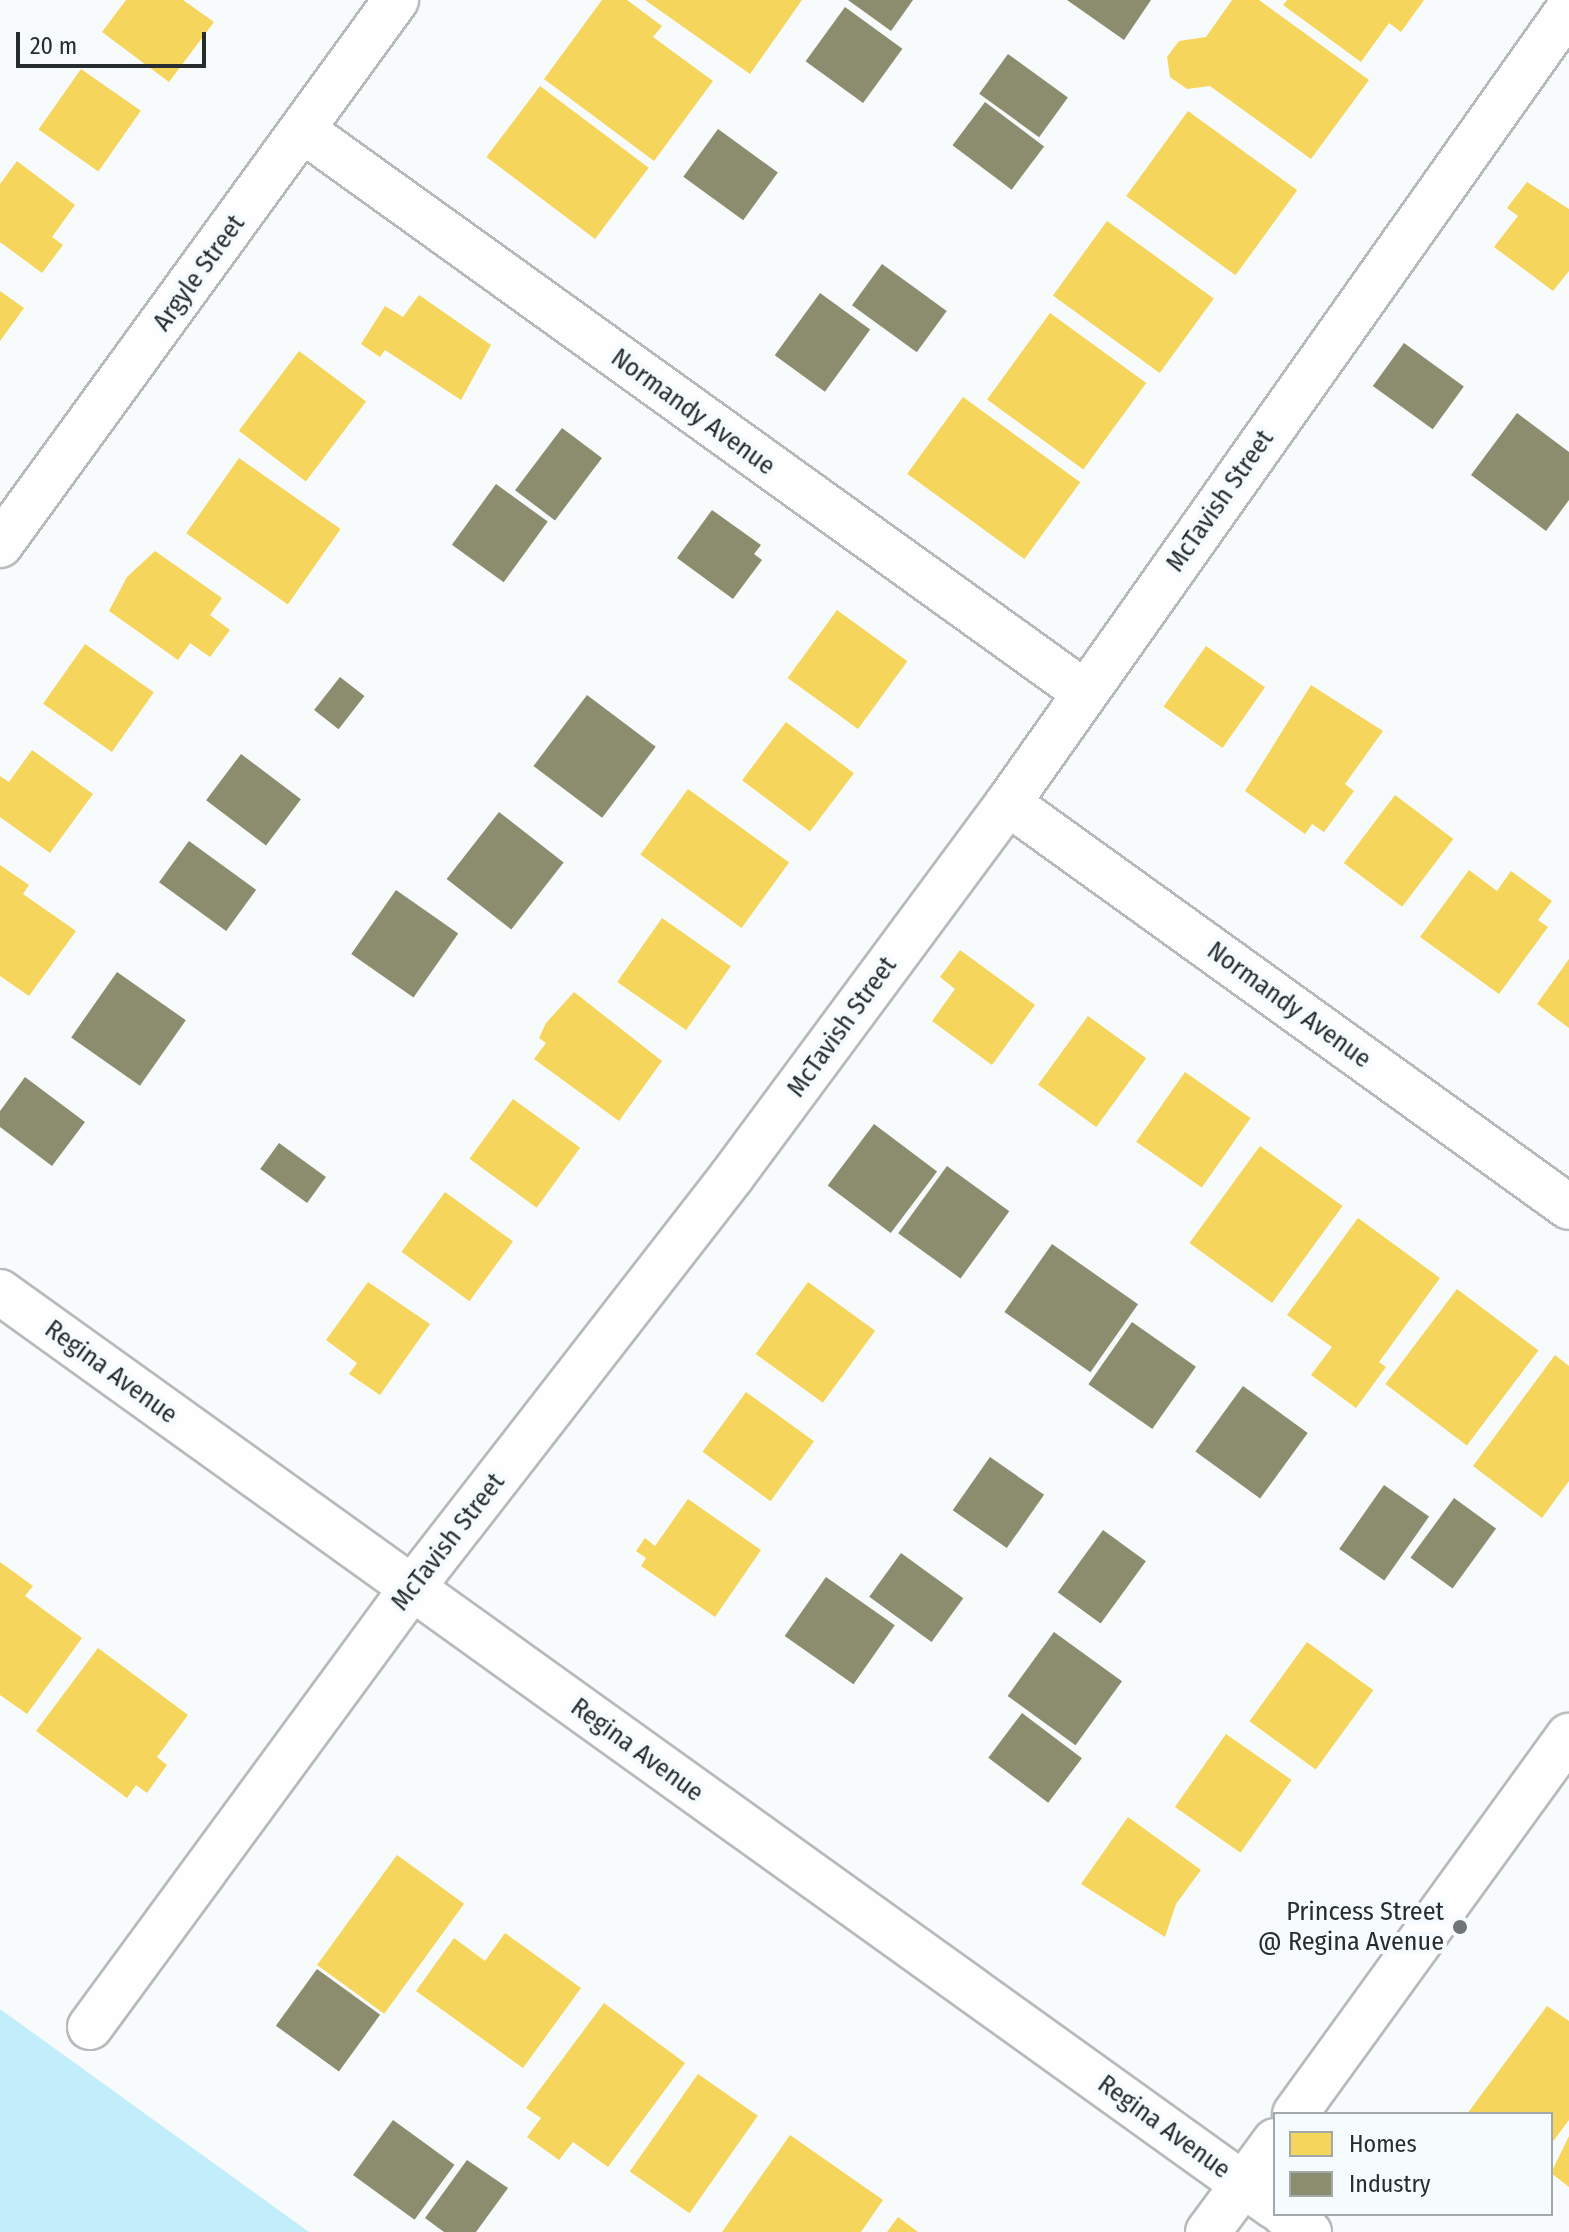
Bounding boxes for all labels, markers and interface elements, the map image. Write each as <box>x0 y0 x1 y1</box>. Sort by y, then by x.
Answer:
scale bar <box>20 16 210 66</box>
text: 20 m <box>30 32 77 60</box>
street label: Argyle Street <box>146 209 252 337</box>
street label: Normandy Avenue <box>605 342 781 482</box>
street label: McTavish Street <box>1160 424 1280 578</box>
street label: Normandy Avenue <box>1201 935 1377 1075</box>
street label: McTavish Street <box>781 951 903 1103</box>
street label: Regina Avenue <box>39 1314 183 1430</box>
street label: McTavish Street <box>385 1467 511 1617</box>
street label: Regina Avenue <box>565 1692 709 1808</box>
place label: Princess Street @ Regina Avenue <box>1258 1896 1444 1958</box>
marker: Princess Street @ Regina Avenue <box>1451 1918 1469 1936</box>
street label: Regina Avenue <box>1092 2069 1236 2185</box>
legend <box>1273 2112 1553 2216</box>
text: Homes <box>1349 2130 1417 2158</box>
text: Industry <box>1349 2170 1431 2198</box>

